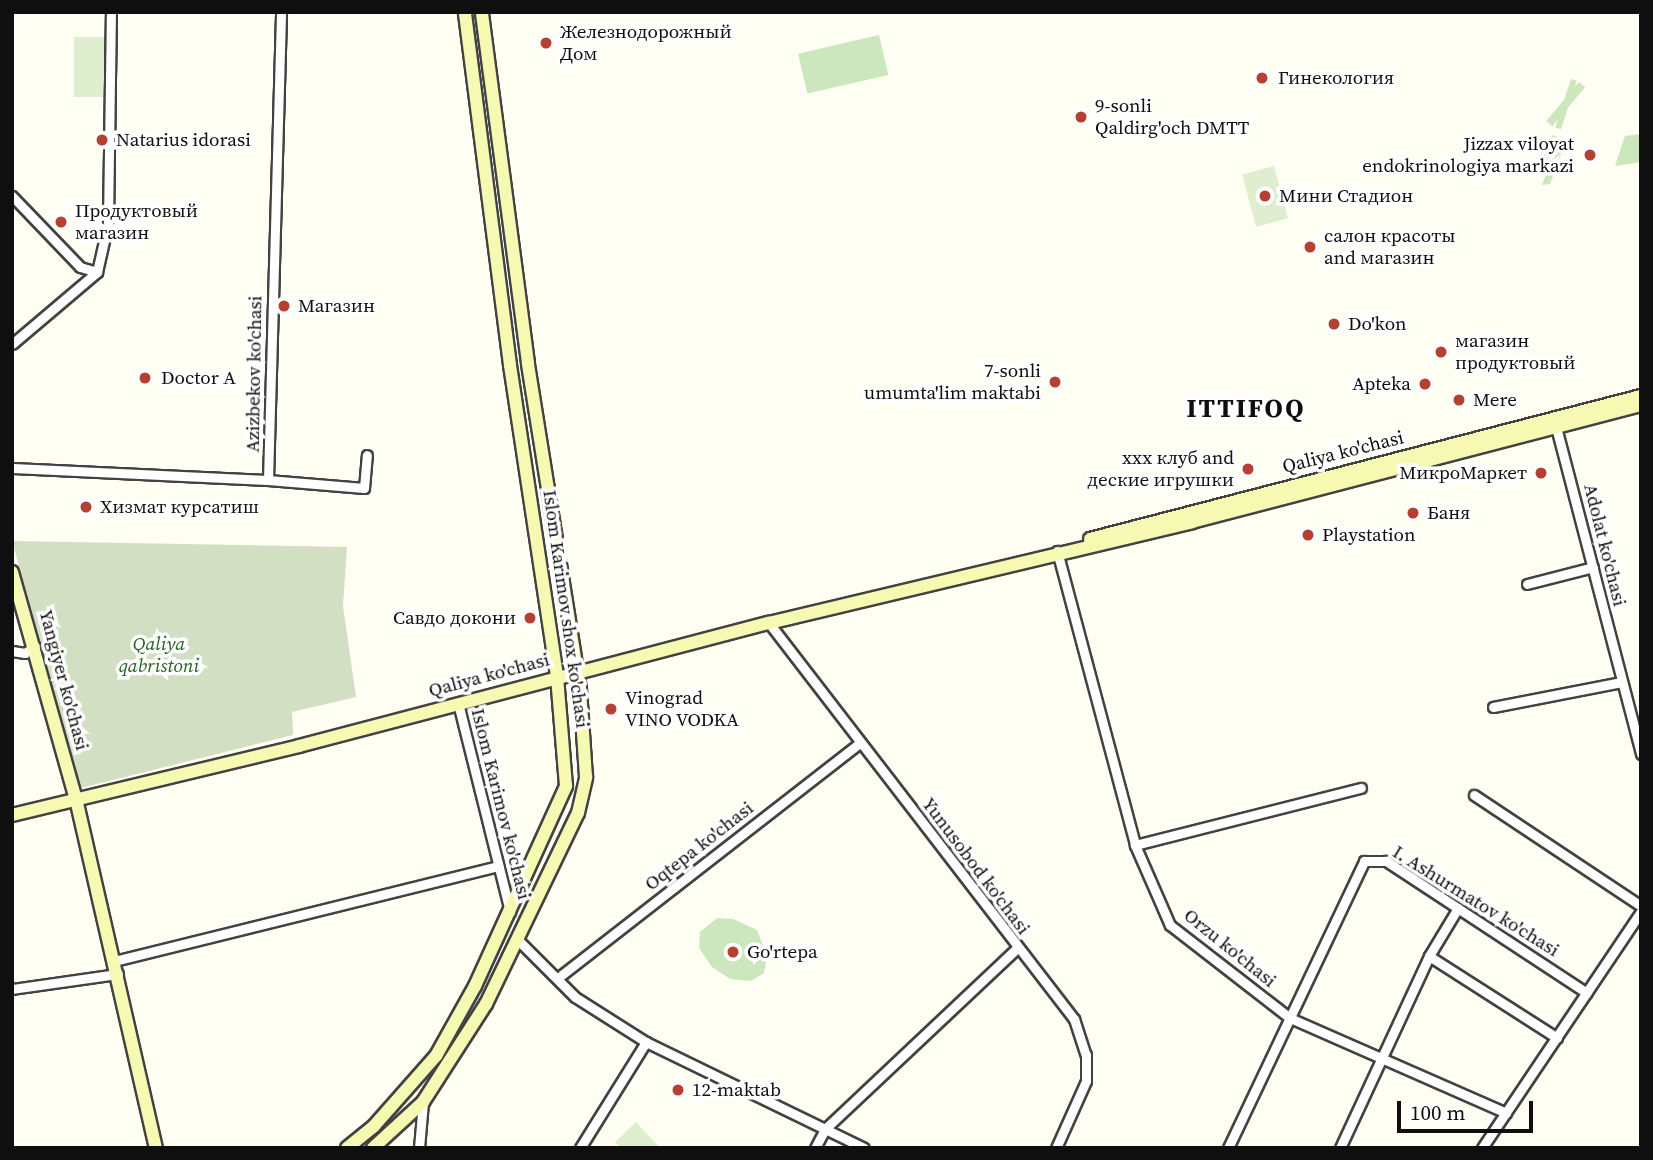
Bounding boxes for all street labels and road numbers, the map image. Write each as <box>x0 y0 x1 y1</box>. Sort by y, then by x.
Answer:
street label: Azizbekov ko'chasi <box>241 295 267 453</box>
street label: Qaliya ko'chasi <box>1280 426 1406 478</box>
street label: Adolat ko'chasi <box>1579 481 1631 609</box>
street label: Islom Karimov shox ko'chasi <box>538 489 594 729</box>
street label: Yangiyer ko'chasi <box>34 607 94 753</box>
street label: Qaliya ko'chasi <box>426 648 552 702</box>
street label: Islom Karimov ko'chasi <box>466 706 536 902</box>
street label: Yunusobod ko'chasi <box>917 793 1035 939</box>
street label: Oqtepa ko'chasi <box>640 797 758 895</box>
street label: I. Ashurmatov ko'chasi <box>1388 840 1564 962</box>
street label: Orzu ko'chasi <box>1179 904 1281 992</box>

